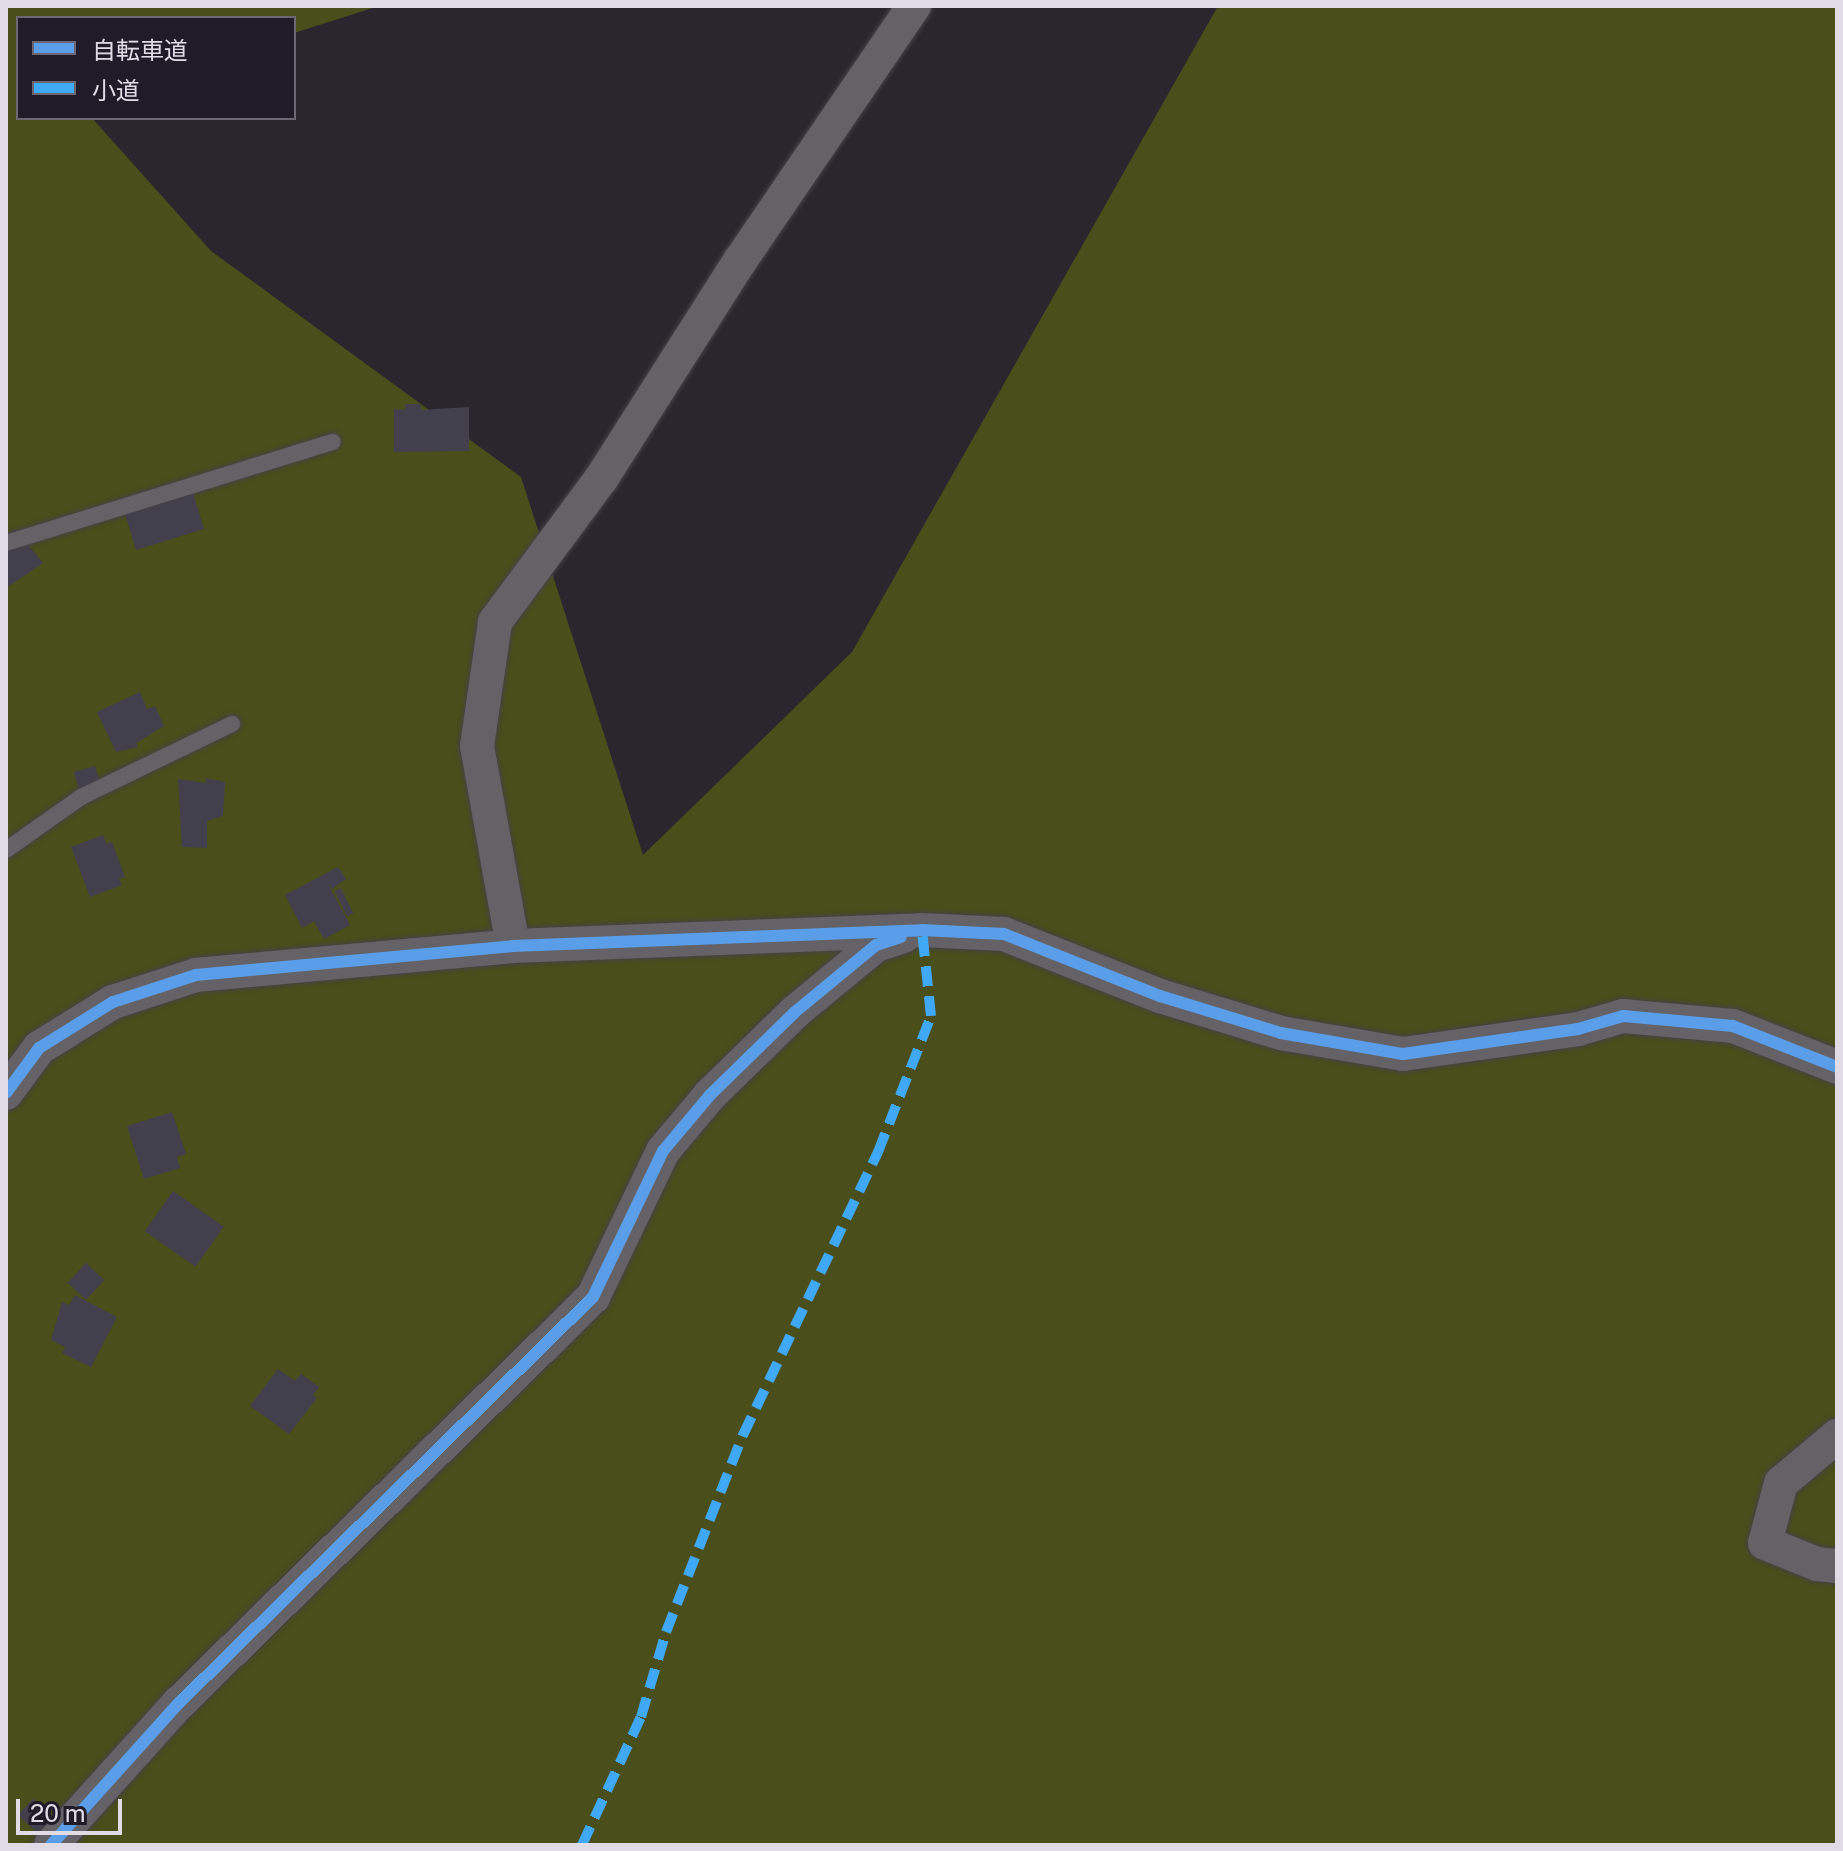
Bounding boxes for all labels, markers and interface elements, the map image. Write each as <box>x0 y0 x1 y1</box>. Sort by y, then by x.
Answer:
legend <box>16 16 296 120</box>
text: 自転車道 <box>92 36 188 64</box>
text: 小道 <box>92 76 140 104</box>
scale bar <box>20 1783 126 1833</box>
text: 20 m <box>30 1799 86 1827</box>

